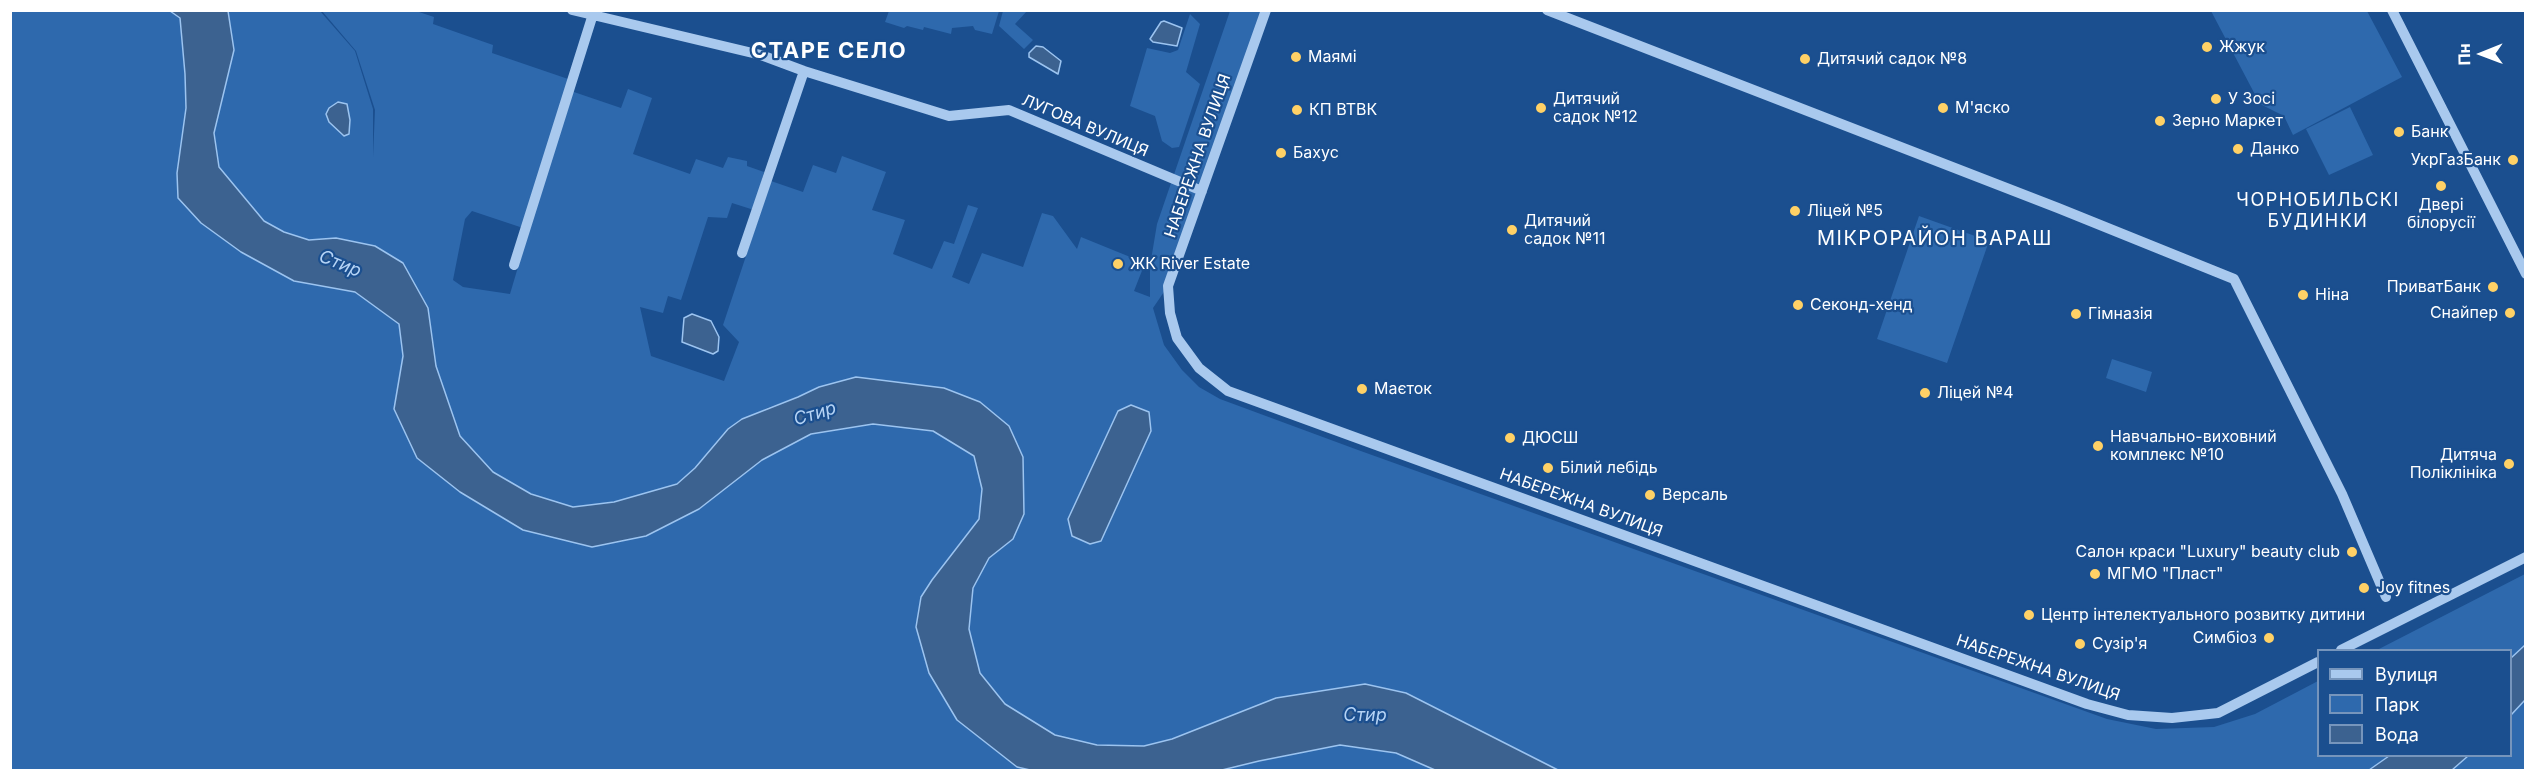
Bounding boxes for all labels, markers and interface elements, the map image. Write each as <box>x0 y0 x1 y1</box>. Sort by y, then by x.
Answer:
north arrow <box>2452 24 2512 84</box>
place label: Жжук <box>2219 37 2265 57</box>
district label: СТАРЕ СЕЛО <box>751 38 907 64</box>
marker: Жжук <box>2200 40 2214 54</box>
text: Пн <box>2454 43 2474 65</box>
place label: Маямі <box>1308 47 1356 67</box>
place label: Дитячий садок №8 <box>1817 49 1967 69</box>
marker: Маямі <box>1289 50 1303 64</box>
marker: Дитячий садок №8 <box>1798 52 1812 66</box>
street label: НАБЕРЕЖНА ВУЛИЦЯ <box>1161 72 1235 240</box>
place label: Дитячий садок №12 <box>1553 89 1638 127</box>
place label: У Зосі <box>2228 89 2275 109</box>
street label: ЛУГОВА ВУЛИЦЯ <box>1019 91 1151 161</box>
marker: У Зосі <box>2209 92 2223 106</box>
place label: М'яско <box>1955 98 2010 118</box>
place label: КП ВТВК <box>1309 100 1377 120</box>
marker: Дитячий садок №12 <box>1534 101 1548 115</box>
marker: М'яско <box>1936 101 1950 115</box>
marker: КП ВТВК <box>1290 103 1304 117</box>
place label: Зерно Маркет <box>2172 111 2283 131</box>
marker: Зерно Маркет <box>2153 114 2167 128</box>
place label: Банк <box>2411 122 2448 142</box>
marker: Банк <box>2392 125 2406 139</box>
place label: Данко <box>2250 139 2299 159</box>
marker: Данко <box>2231 142 2245 156</box>
place label: Бахус <box>1293 143 1339 163</box>
marker: Бахус <box>1274 146 1288 160</box>
place label: УкрГазБанк <box>2411 150 2501 170</box>
marker: УкрГазБанк <box>2506 153 2520 167</box>
marker: Двері білорусії <box>2434 179 2448 193</box>
district label: ЧОРНОБИЛЬСКІ БУДИНКИ <box>2236 190 2400 232</box>
place label: Двері білорусії <box>2407 195 2475 233</box>
place label: Ліцей №5 <box>1807 201 1883 221</box>
marker: Ліцей №5 <box>1788 204 1802 218</box>
place label: Дитячий садок №11 <box>1524 211 1606 249</box>
marker: Дитячий садок №11 <box>1505 223 1519 237</box>
district label: МІКРОРАЙОН ВАРАШ <box>1817 227 2053 251</box>
water label: Стир <box>316 246 364 282</box>
place label: ЖК River Estate <box>1130 254 1250 274</box>
marker: ЖК River Estate <box>1111 257 1125 271</box>
place label: ПриватБанк <box>2387 277 2481 297</box>
marker: ПриватБанк <box>2486 280 2500 294</box>
place label: Ніна <box>2315 285 2349 305</box>
marker: Ніна <box>2296 288 2310 302</box>
place label: Секонд-хенд <box>1810 295 1913 315</box>
marker: Секонд-хенд <box>1791 298 1805 312</box>
place label: Снайпер <box>2430 303 2498 323</box>
place label: Гімназія <box>2088 304 2153 324</box>
marker: Снайпер <box>2503 306 2517 320</box>
marker: Гімназія <box>2069 307 2083 321</box>
place label: Маєток <box>1374 379 1432 399</box>
marker: Маєток <box>1355 382 1369 396</box>
place label: Ліцей №4 <box>1937 383 2014 403</box>
marker: Ліцей №4 <box>1918 386 1932 400</box>
water label: Стир <box>791 397 839 431</box>
place label: Навчально-виховний комплекс №10 <box>2110 427 2277 465</box>
place label: ДЮСШ <box>1522 428 1578 448</box>
marker: ДЮСШ <box>1503 431 1517 445</box>
marker: Навчально-виховний комплекс №10 <box>2091 439 2105 453</box>
place label: Дитяча Поліклініка <box>2410 445 2497 483</box>
marker: Дитяча Поліклініка <box>2502 457 2516 471</box>
place label: Білий лебідь <box>1560 458 1658 478</box>
marker: Білий лебідь <box>1541 461 1555 475</box>
street label: НАБЕРЕЖНА ВУЛИЦЯ <box>1497 465 1665 541</box>
place label: Версаль <box>1662 485 1728 505</box>
marker: Версаль <box>1643 488 1657 502</box>
place label: Салон краси "Luxury" beauty club <box>2075 542 2340 562</box>
marker: Салон краси "Luxury" beauty club <box>2345 545 2359 559</box>
place label: МГМО "Пласт" <box>2107 564 2223 584</box>
marker: МГМО "Пласт" <box>2088 567 2102 581</box>
place label: Joy fitnes <box>2376 578 2450 598</box>
marker: Joy fitnes <box>2357 581 2371 595</box>
place label: Центр інтелектуального розвитку дитини <box>2041 605 2365 625</box>
marker: Центр інтелектуального розвитку дитини <box>2022 608 2036 622</box>
place label: Симбіоз <box>2193 628 2257 648</box>
street label: НАБЕРЕЖНА ВУЛИЦЯ <box>1954 631 2122 705</box>
marker: Симбіоз <box>2262 631 2276 645</box>
place label: Сузір'я <box>2092 634 2147 654</box>
marker: Сузір'я <box>2073 637 2087 651</box>
legend <box>2317 649 2512 757</box>
text: Вулиця <box>2375 664 2438 685</box>
text: Парк <box>2375 694 2419 715</box>
water label: Стир <box>1343 705 1387 727</box>
text: Вода <box>2375 724 2419 745</box>

